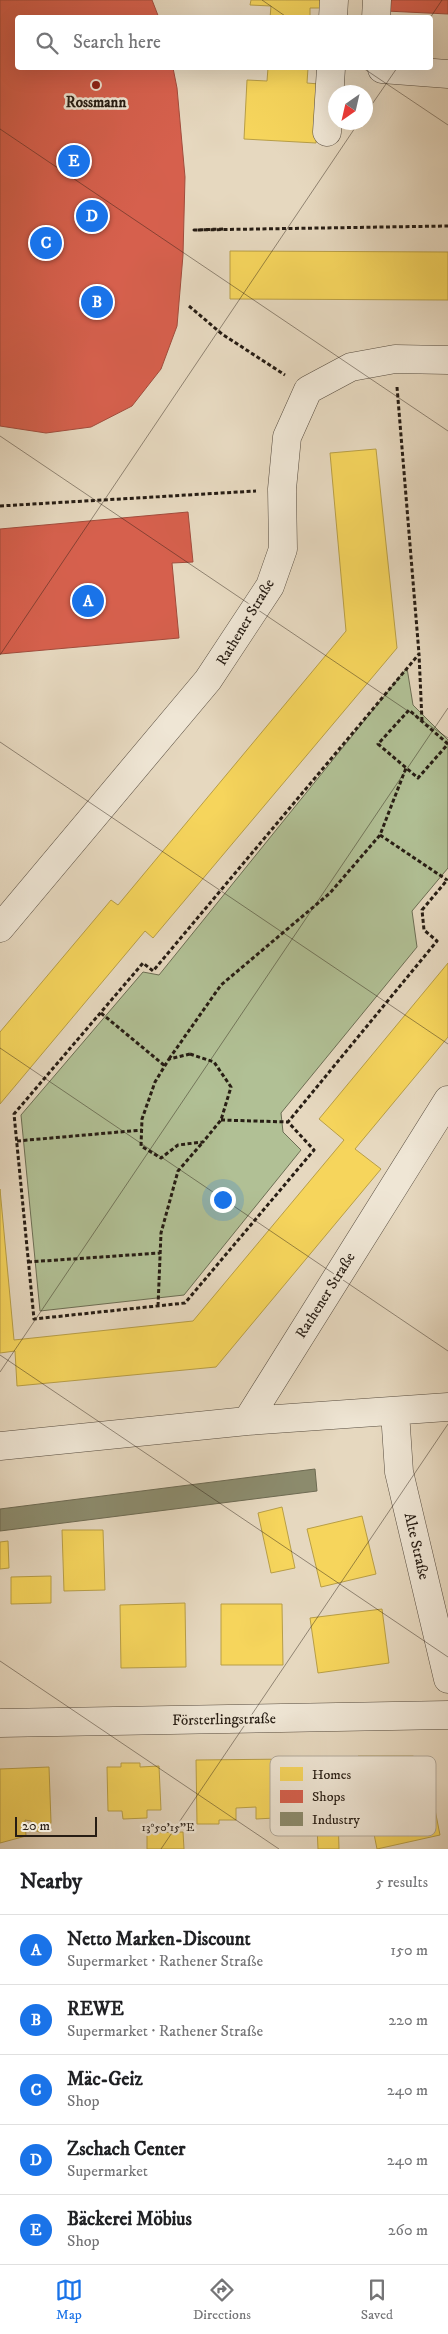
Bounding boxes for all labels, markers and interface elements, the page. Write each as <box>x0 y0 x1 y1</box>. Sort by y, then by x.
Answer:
search box <box>15 15 433 70</box>
icon: search <box>33 29 61 57</box>
text: Search here <box>73 31 161 54</box>
marker: Rossmann <box>90 79 102 91</box>
north arrow <box>328 85 373 130</box>
place label: Rossmann <box>66 93 126 112</box>
pin: E <box>58 142 90 180</box>
pin: D <box>76 197 108 235</box>
pin: C <box>30 224 62 262</box>
pin: B <box>81 283 113 321</box>
street label: Rathener Straße <box>212 575 279 669</box>
pin: A <box>72 582 104 620</box>
your location <box>210 1187 236 1213</box>
street label: Rathener Straße <box>291 1249 359 1342</box>
street label: Alte Straße <box>400 1511 433 1581</box>
street label: Försterlingstraße <box>172 1709 276 1730</box>
legend <box>270 1756 436 1836</box>
text: Homes <box>312 1766 352 1784</box>
text: Shops <box>312 1788 345 1806</box>
text: Industry <box>312 1811 360 1829</box>
scale bar <box>15 1814 98 1837</box>
text: 20 m <box>22 1817 50 1835</box>
text: 13°50'15"E <box>142 1820 195 1835</box>
text: Nearby <box>20 1869 82 1895</box>
text: 5 results <box>376 1872 428 1892</box>
text: Netto Marken-Discount <box>67 1928 251 1951</box>
text: A <box>31 1940 41 1960</box>
text: 150 m <box>390 1940 428 1960</box>
text: Supermarket · Rathener Straße <box>67 1951 263 1971</box>
text: REWE <box>67 1998 124 2021</box>
text: B <box>31 2010 41 2030</box>
text: 220 m <box>388 2010 428 2030</box>
text: Supermarket · Rathener Straße <box>67 2021 263 2041</box>
text: Mäc-Geiz <box>67 2068 143 2091</box>
text: C <box>31 2080 41 2100</box>
text: 240 m <box>387 2080 428 2100</box>
text: Shop <box>67 2091 100 2111</box>
text: Zschach Center <box>67 2138 185 2161</box>
text: D <box>30 2150 42 2170</box>
text: 240 m <box>387 2150 428 2170</box>
text: Supermarket <box>67 2161 148 2181</box>
text: Bäckerei Möbius <box>67 2208 192 2231</box>
text: E <box>30 2220 42 2240</box>
text: 260 m <box>388 2220 428 2240</box>
text: Shop <box>67 2231 100 2251</box>
tab: Map <box>55 2276 83 2324</box>
tab: Directions <box>193 2276 251 2324</box>
tab: Saved <box>361 2276 393 2324</box>

